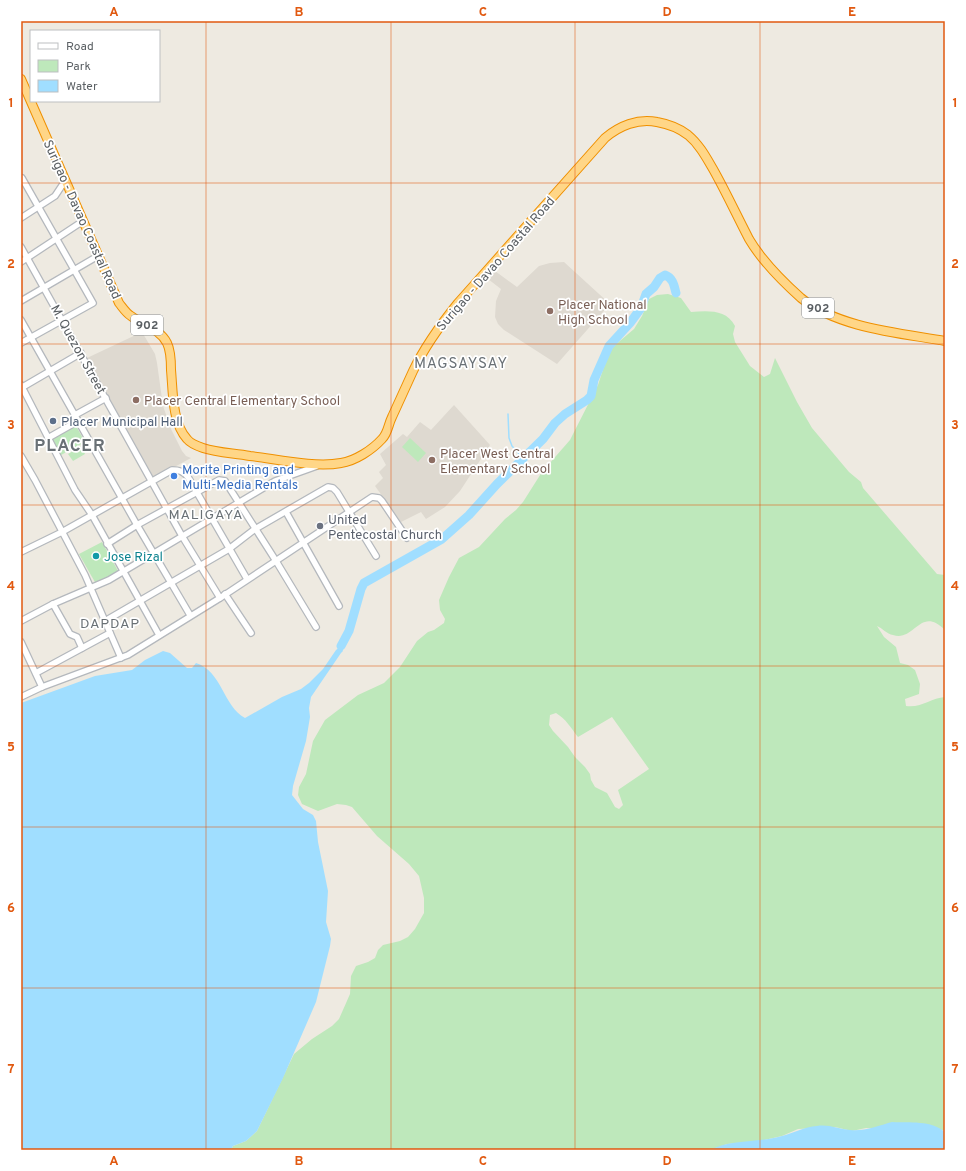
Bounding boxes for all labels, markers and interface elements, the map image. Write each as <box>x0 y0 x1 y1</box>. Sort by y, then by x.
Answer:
text: A <box>109 5 119 21</box>
text: B <box>295 5 304 21</box>
text: C <box>479 5 487 21</box>
text: D <box>662 5 672 21</box>
text: E <box>848 5 856 21</box>
legend <box>30 30 160 102</box>
text: Road <box>66 39 94 55</box>
text: Park <box>66 59 91 75</box>
text: Water <box>66 79 98 95</box>
text: 1 <box>8 96 14 112</box>
text: 1 <box>952 96 958 112</box>
street label: Surigao - Davao Coastal Road <box>39 138 124 302</box>
street label: Surigao - Davao Coastal Road <box>434 194 559 335</box>
text: 2 <box>7 257 15 273</box>
text: 2 <box>951 257 959 273</box>
place label: Placer National High School <box>558 298 647 329</box>
road number: 902 <box>802 298 834 318</box>
street label: M. Quezon Street <box>46 302 108 398</box>
marker: Placer National High School <box>545 306 555 316</box>
road number: 902 <box>131 315 163 335</box>
district label: MAGSAYSAY <box>414 355 508 374</box>
place label: Placer Central Elementary School <box>144 394 340 410</box>
marker: Placer Central Elementary School <box>131 395 141 405</box>
place label: Placer Municipal Hall <box>61 415 183 431</box>
marker: Placer Municipal Hall <box>48 416 58 426</box>
text: 3 <box>7 418 15 434</box>
text: 3 <box>951 418 959 434</box>
district label: PLACER <box>34 436 106 458</box>
place label: Placer West Central Elementary School <box>440 447 554 478</box>
marker: Placer West Central Elementary School <box>427 455 437 465</box>
place label: Morite Printing and Multi-Media Rentals <box>182 463 298 494</box>
marker: Morite Printing and Multi-Media Rentals <box>169 471 179 481</box>
district label: MALIGAYA <box>169 507 243 524</box>
place label: United Pentecostal Church <box>328 513 442 544</box>
marker: United Pentecostal Church <box>315 521 325 531</box>
place label: Jose Rizal <box>104 550 163 566</box>
marker: Jose Rizal <box>91 551 101 561</box>
text: 4 <box>7 579 15 595</box>
text: 4 <box>951 579 959 595</box>
district label: DAPDAP <box>80 616 140 633</box>
text: 5 <box>7 740 15 756</box>
text: 5 <box>951 740 959 756</box>
text: 6 <box>7 901 15 917</box>
text: 6 <box>951 901 959 917</box>
text: 7 <box>8 1062 15 1078</box>
text: 7 <box>952 1062 959 1078</box>
text: A <box>109 1154 119 1170</box>
text: B <box>295 1154 304 1170</box>
text: C <box>479 1154 487 1170</box>
text: D <box>662 1154 672 1170</box>
text: E <box>848 1154 856 1170</box>

